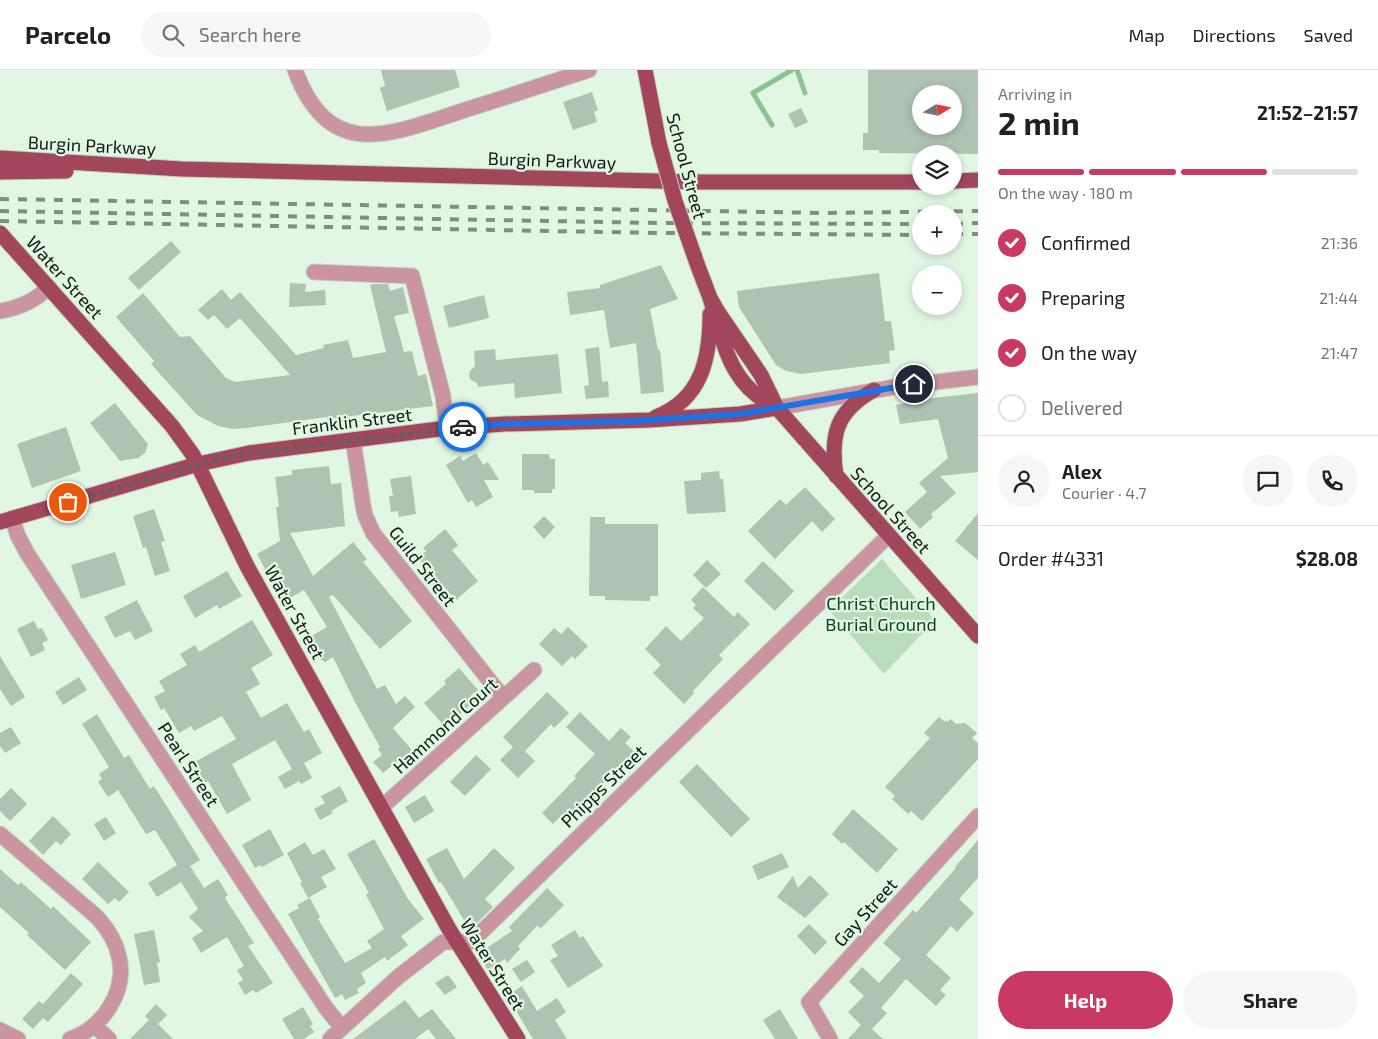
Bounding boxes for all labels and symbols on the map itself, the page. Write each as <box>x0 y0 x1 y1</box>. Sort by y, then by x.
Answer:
north arrow <box>912 85 962 135</box>
street label: School Street <box>662 111 712 221</box>
street label: Burgin Parkway <box>27 131 157 159</box>
street label: Burgin Parkway <box>487 147 617 173</box>
street label: Water Street <box>22 231 108 323</box>
pin <box>893 363 935 405</box>
courier <box>438 402 488 452</box>
street label: Franklin Street <box>291 403 413 439</box>
street label: School Street <box>846 462 936 558</box>
pin <box>47 481 89 523</box>
street label: Guild Street <box>385 522 461 611</box>
street label: Water Street <box>260 561 330 663</box>
park label: Christ Church Burial Ground <box>825 592 937 635</box>
street label: Hammond Court <box>388 672 502 778</box>
street label: Pearl Street <box>154 718 224 810</box>
street label: Phipps Street <box>556 740 650 832</box>
street label: Gay Street <box>829 873 901 951</box>
street label: Water Street <box>456 914 530 1014</box>

